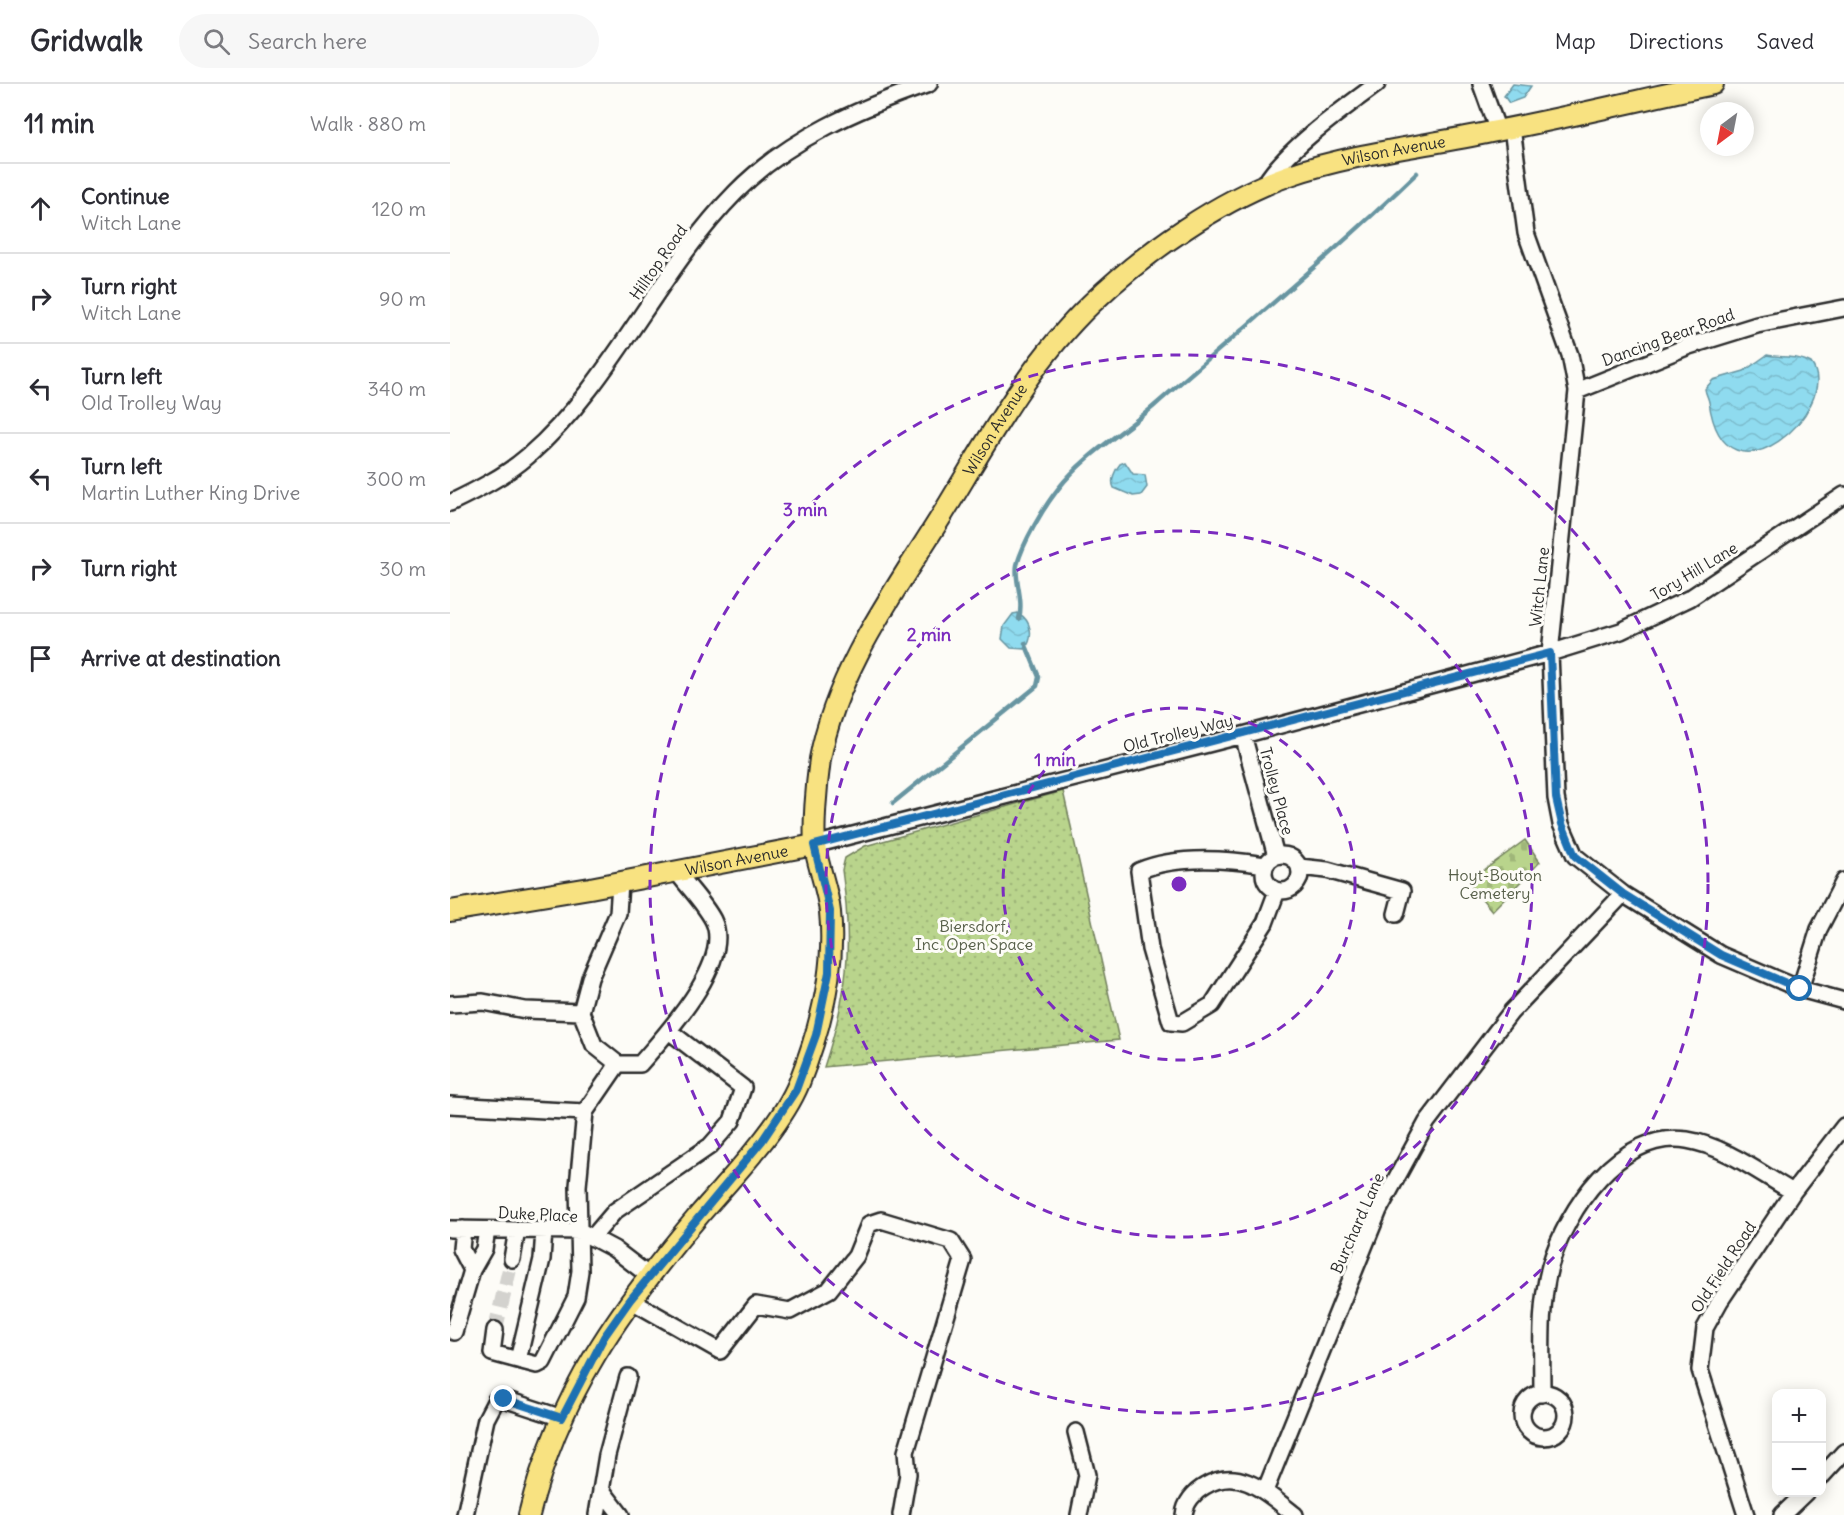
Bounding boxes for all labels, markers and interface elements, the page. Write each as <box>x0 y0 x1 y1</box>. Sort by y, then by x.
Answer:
search box <box>179 14 599 68</box>
text: Gridwalk <box>30 23 143 59</box>
icon: search <box>200 25 233 58</box>
text: Search here <box>248 27 367 55</box>
text: Map <box>1555 28 1596 55</box>
text: Directions <box>1629 28 1723 55</box>
text: Saved <box>1756 28 1814 55</box>
north arrow <box>1700 102 1754 156</box>
text: 11 min <box>24 107 95 140</box>
text: Walk · 880 m <box>310 111 426 136</box>
street label: Wilson Avenue <box>1340 131 1447 170</box>
text: Continue <box>81 182 170 210</box>
icon: ahead <box>24 192 57 225</box>
text: 120 m <box>372 196 426 221</box>
text: Witch Lane <box>81 210 181 235</box>
street label: Hilltop Road <box>625 221 691 303</box>
text: Turn right <box>81 272 177 300</box>
icon: right <box>24 282 57 315</box>
text: 90 m <box>379 286 426 311</box>
text: Witch Lane <box>81 300 181 325</box>
street label: Dancing Bear Road <box>1599 304 1737 370</box>
text: Turn left <box>81 362 162 390</box>
icon: left <box>24 372 57 405</box>
text: 340 m <box>368 376 426 401</box>
street label: Wilson Avenue <box>958 380 1031 479</box>
text: Old Trolley Way <box>81 390 222 415</box>
text: Turn left <box>81 452 162 480</box>
icon: left <box>24 462 57 495</box>
text: 300 m <box>366 466 426 491</box>
text: Martin Luther King Drive <box>81 480 300 505</box>
text: 3 min <box>783 498 828 521</box>
street label: Tory Hill Lane <box>1647 537 1741 605</box>
street label: Witch Lane <box>1525 546 1553 628</box>
icon: right <box>24 552 57 585</box>
text: Turn right <box>81 554 177 582</box>
text: 30 m <box>379 556 426 581</box>
text: 2 min <box>907 623 952 646</box>
icon: arrive <box>24 642 57 675</box>
text: Arrive at destination <box>81 644 281 672</box>
street label: Old Trolley Way <box>1121 710 1235 756</box>
street label: Trolley Place <box>1256 745 1298 837</box>
text: 1 min <box>1034 748 1076 771</box>
street label: Wilson Avenue <box>683 840 790 880</box>
park label: Hoyt-Bouton Cemetery <box>1448 865 1542 903</box>
centre of rings <box>1169 874 1189 894</box>
park label: Biersdorf, Inc. Open Space <box>915 916 1033 954</box>
route start <box>1786 975 1812 1001</box>
street label: Burchard Lane <box>1326 1170 1388 1276</box>
street label: Duke Place <box>498 1202 578 1226</box>
street label: Old Field Road <box>1686 1218 1760 1316</box>
route end <box>490 1385 516 1411</box>
map controls <box>1772 1389 1826 1497</box>
button: + <box>1772 1389 1826 1443</box>
button: − <box>1772 1443 1826 1497</box>

